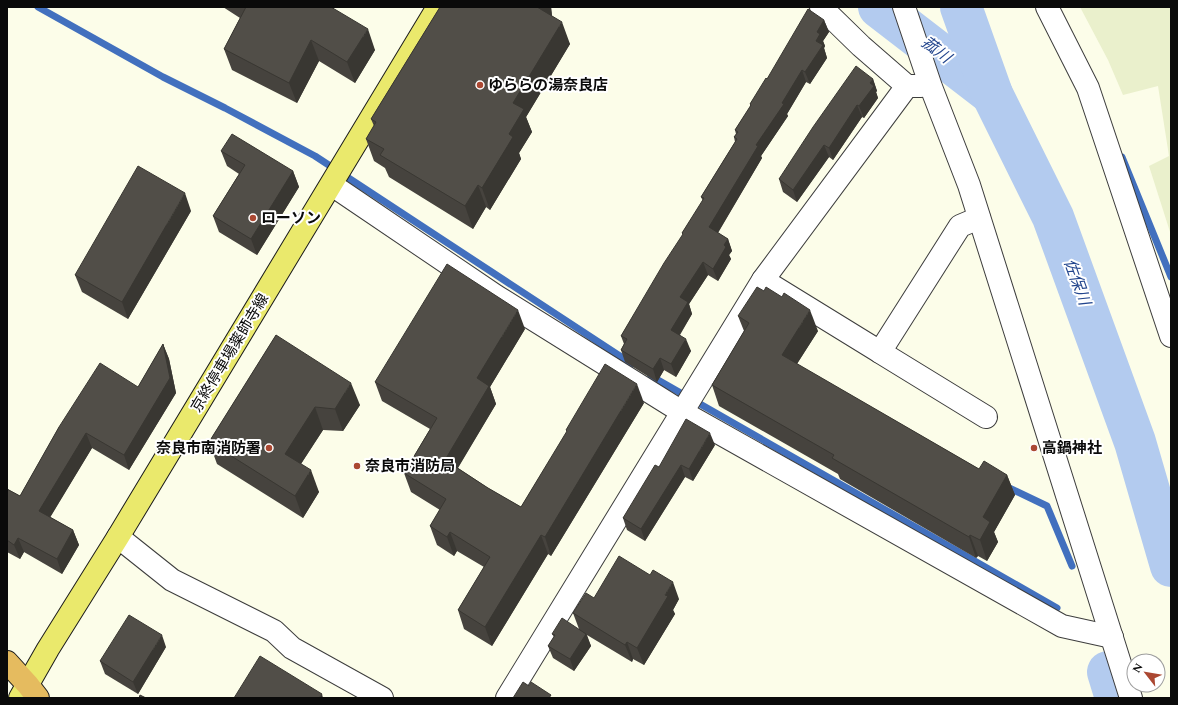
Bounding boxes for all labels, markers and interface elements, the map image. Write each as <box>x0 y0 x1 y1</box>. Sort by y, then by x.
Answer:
water label: 菰川 <box>916 31 958 70</box>
place label: ゆららの湯奈良店 <box>488 74 608 97</box>
marker: ゆららの湯奈良店 <box>475 80 485 90</box>
place label: ローソン <box>261 207 321 230</box>
marker: ローソン <box>248 213 258 223</box>
water label: 佐保川 <box>1058 255 1097 311</box>
street label: 京終停車場薬師寺線 <box>185 289 275 417</box>
place label: 奈良市南消防署 <box>156 437 261 460</box>
place label: 高鍋神社 <box>1042 437 1102 460</box>
marker: 奈良市南消防署 <box>264 443 274 453</box>
marker: 高鍋神社 <box>1029 443 1039 453</box>
place label: 奈良市消防局 <box>365 455 455 478</box>
marker: 奈良市消防局 <box>352 461 362 471</box>
north arrow <box>1126 653 1166 693</box>
text: N <box>1128 660 1147 676</box>

